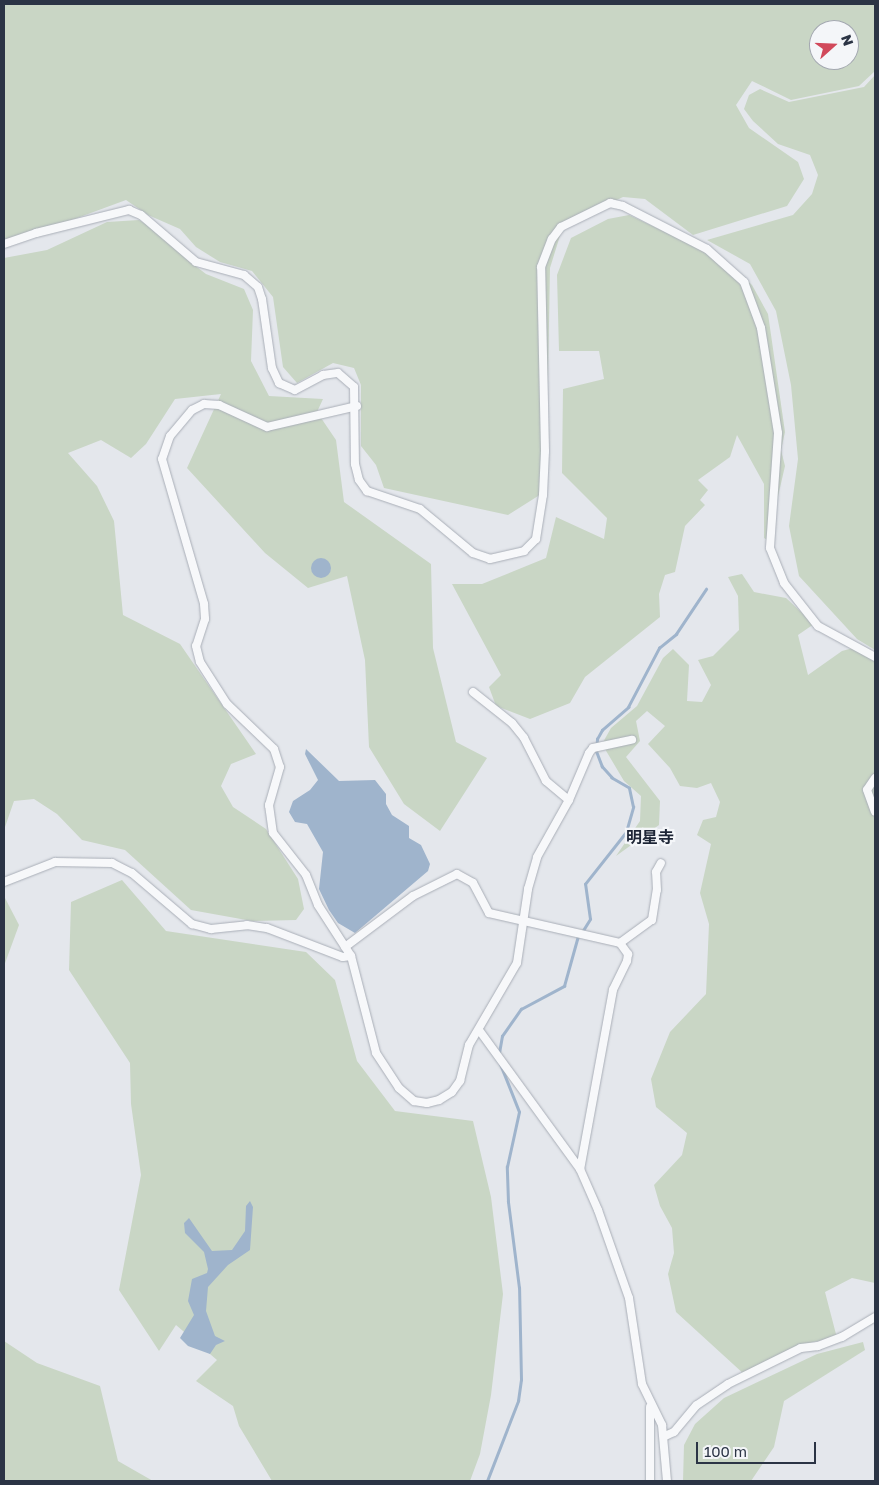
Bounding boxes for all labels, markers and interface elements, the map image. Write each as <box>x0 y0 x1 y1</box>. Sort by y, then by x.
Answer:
north arrow <box>809 20 859 70</box>
text: N <box>838 32 857 48</box>
district label: 明星寺 <box>626 827 674 847</box>
scale bar <box>699 1432 819 1464</box>
text: 100 m <box>704 1442 747 1460</box>

